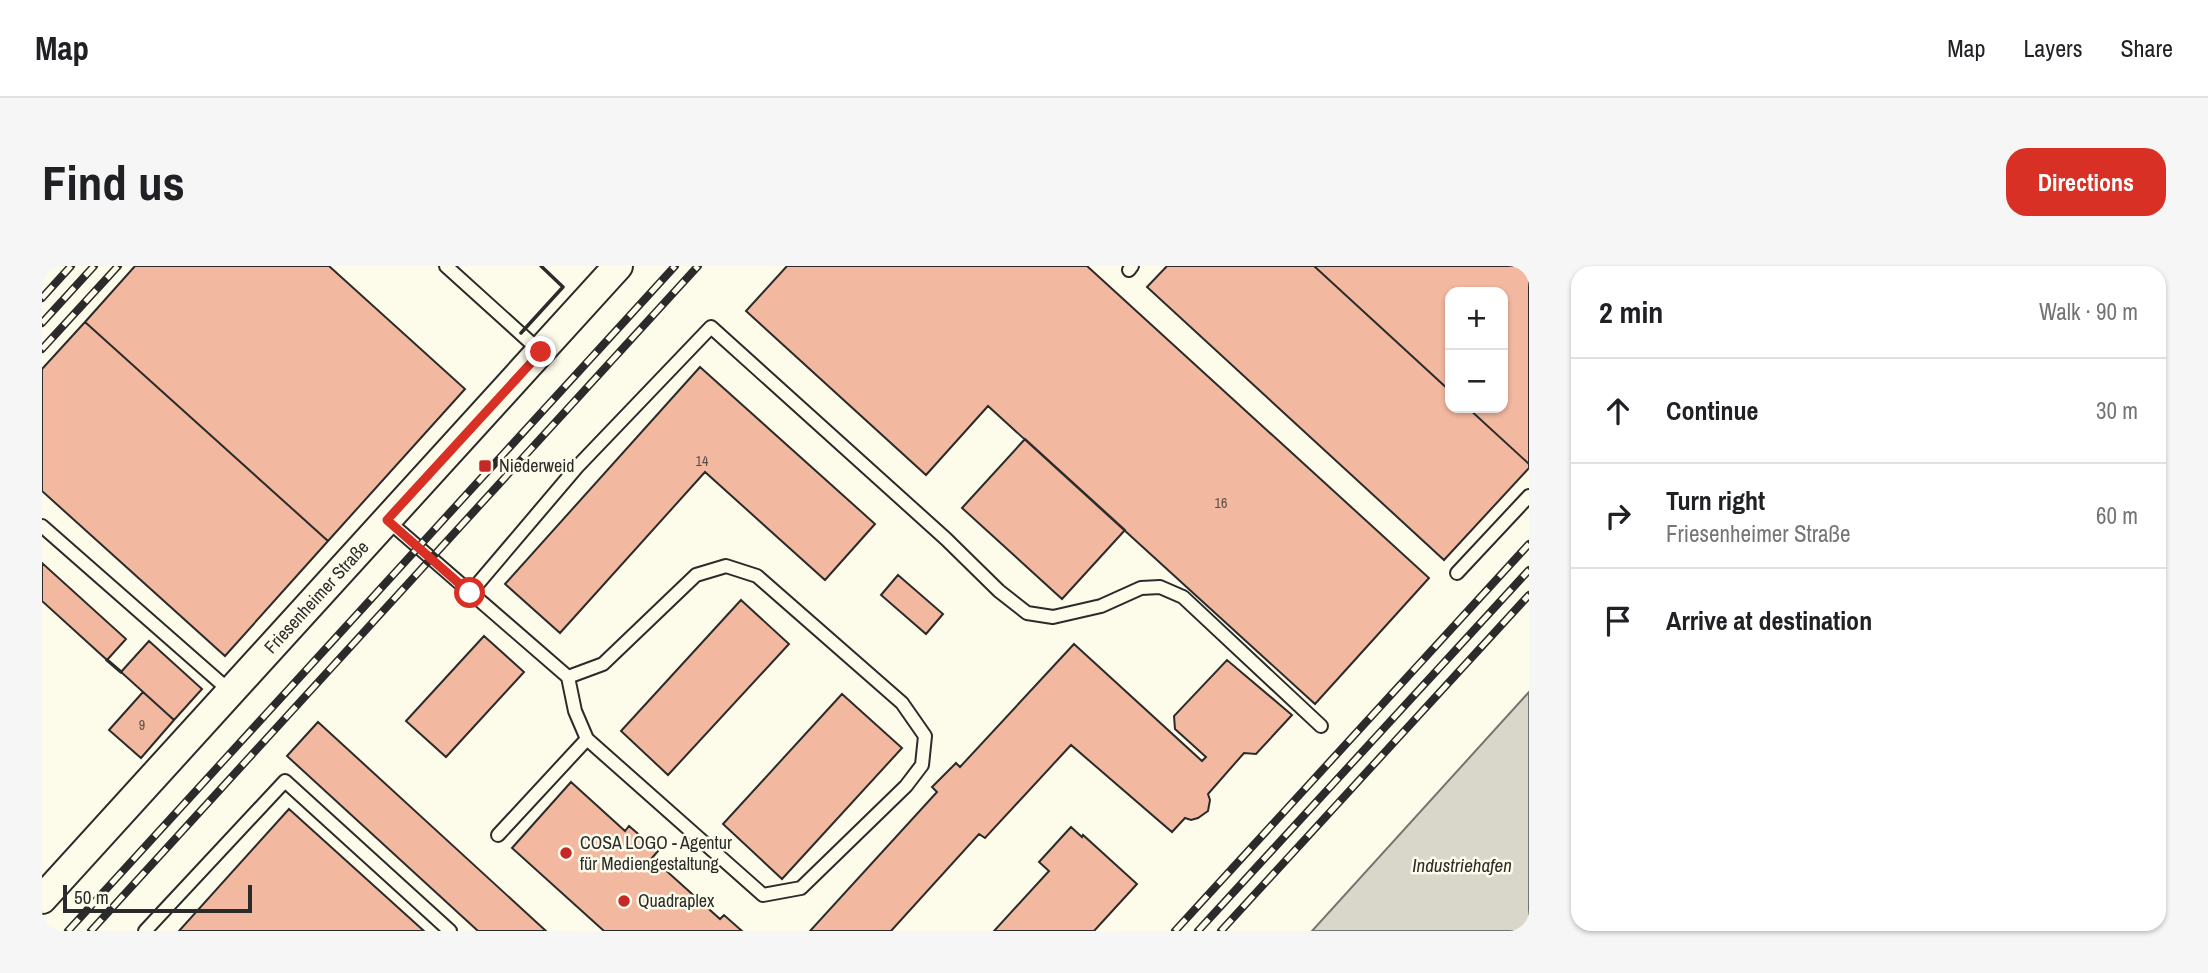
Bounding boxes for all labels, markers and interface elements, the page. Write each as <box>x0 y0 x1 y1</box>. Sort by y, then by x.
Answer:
text: Map <box>35 26 89 70</box>
text: Map <box>1947 32 1985 64</box>
text: Layers <box>2023 32 2082 64</box>
text: Share <box>2120 32 2173 64</box>
button: Directions <box>2006 148 2166 216</box>
text: Find us <box>42 149 185 215</box>
map controls <box>1445 287 1508 413</box>
button: + <box>1445 287 1508 350</box>
text: 2 min <box>1599 292 1663 332</box>
text: Walk · 90 m <box>2039 296 2138 327</box>
route end <box>525 336 556 367</box>
button: − <box>1445 350 1508 413</box>
icon: ahead <box>1599 392 1637 430</box>
text: Continue <box>1666 393 1758 428</box>
text: 30 m <box>2096 395 2138 426</box>
house number: 14 <box>696 452 709 470</box>
place label: Niederweid <box>499 453 574 478</box>
marker: Niederweid <box>477 458 493 474</box>
text: Turn right <box>1666 483 1765 518</box>
house number: 16 <box>1215 494 1227 512</box>
icon: right <box>1599 497 1637 535</box>
text: 60 m <box>2096 500 2138 531</box>
text: Friesenheimer Straße <box>1666 518 1850 549</box>
street label: Friesenheimer Straße <box>258 535 374 659</box>
route start <box>454 577 485 608</box>
icon: arrive <box>1599 602 1637 640</box>
text: Arrive at destination <box>1666 603 1872 638</box>
house number: 9 <box>139 716 145 734</box>
place label: COSA LOGO - Agentur für Mediengestaltung <box>580 830 732 876</box>
marker: COSA LOGO - Agentur für Mediengestaltung <box>558 845 574 861</box>
water label: Industriehafen <box>1412 852 1512 878</box>
scale bar <box>63 882 252 914</box>
text: 50 m <box>74 884 109 910</box>
place label: Quadraplex <box>638 888 715 913</box>
marker: Quadraplex <box>616 893 632 909</box>

